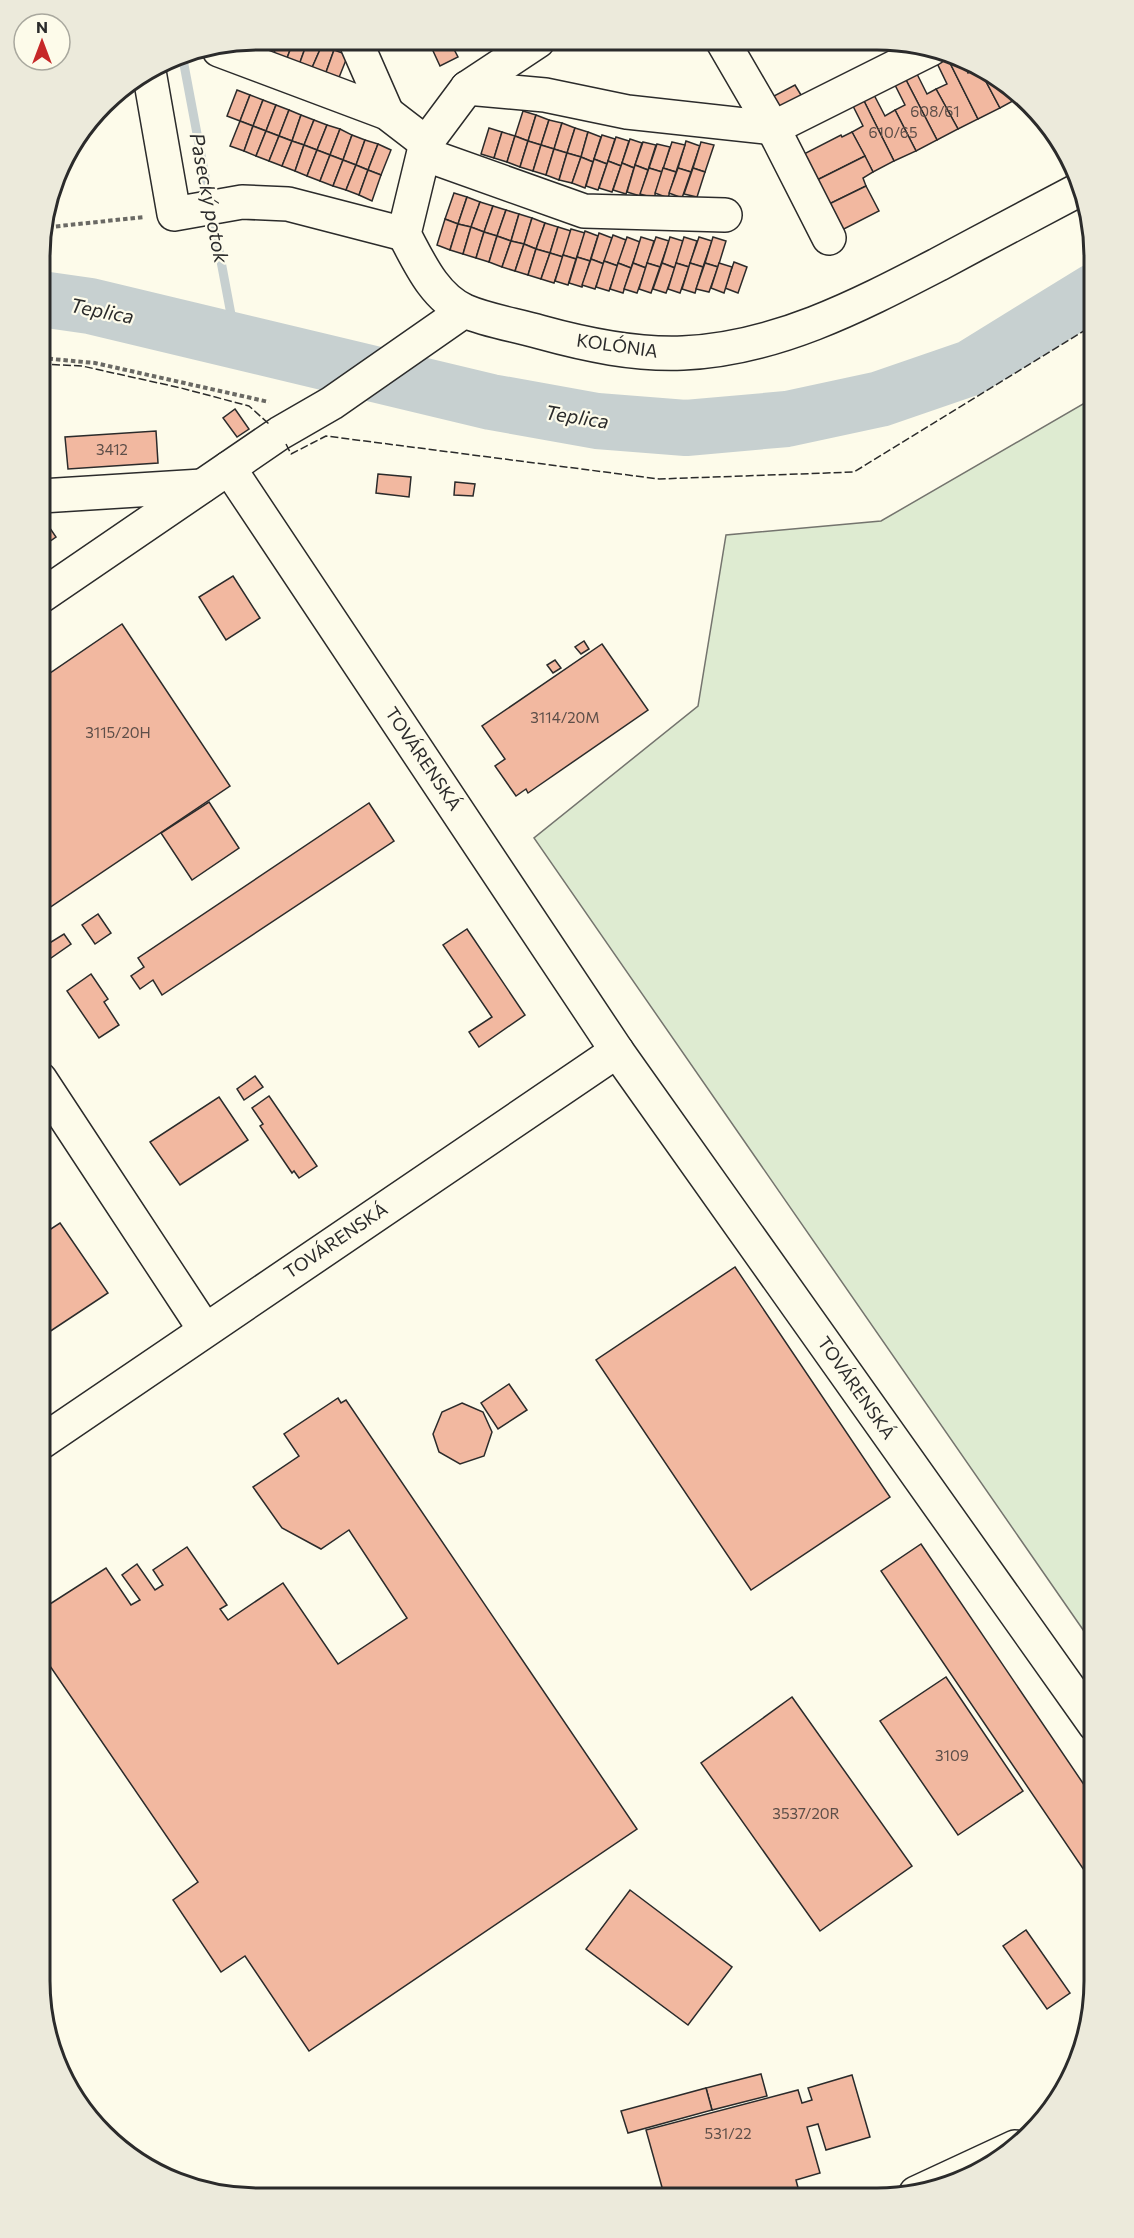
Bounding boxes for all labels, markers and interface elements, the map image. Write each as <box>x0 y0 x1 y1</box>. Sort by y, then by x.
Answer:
north arrow <box>12 12 72 72</box>
text: N <box>36 17 48 36</box>
house number: 608/61 <box>910 102 960 120</box>
house number: 610/65 <box>869 123 918 141</box>
water label: Pasecký potok <box>186 131 235 266</box>
water label: Teplica <box>68 292 136 328</box>
street label: KOLÓNIA <box>575 328 659 362</box>
water label: Teplica <box>544 399 611 433</box>
house number: 3412 <box>96 440 128 458</box>
street label: TOVÁRENSKÁ <box>381 702 467 814</box>
house number: 3114/20M <box>530 708 600 726</box>
house number: 3115/20H <box>85 723 151 741</box>
street label: TOVÁRENSKÁ <box>279 1197 391 1283</box>
street label: TOVÁRENSKÁ <box>813 1332 900 1443</box>
house number: 3109 <box>935 1746 969 1764</box>
house number: 3537/20R <box>772 1804 840 1822</box>
house number: 531/22 <box>705 2124 751 2142</box>

